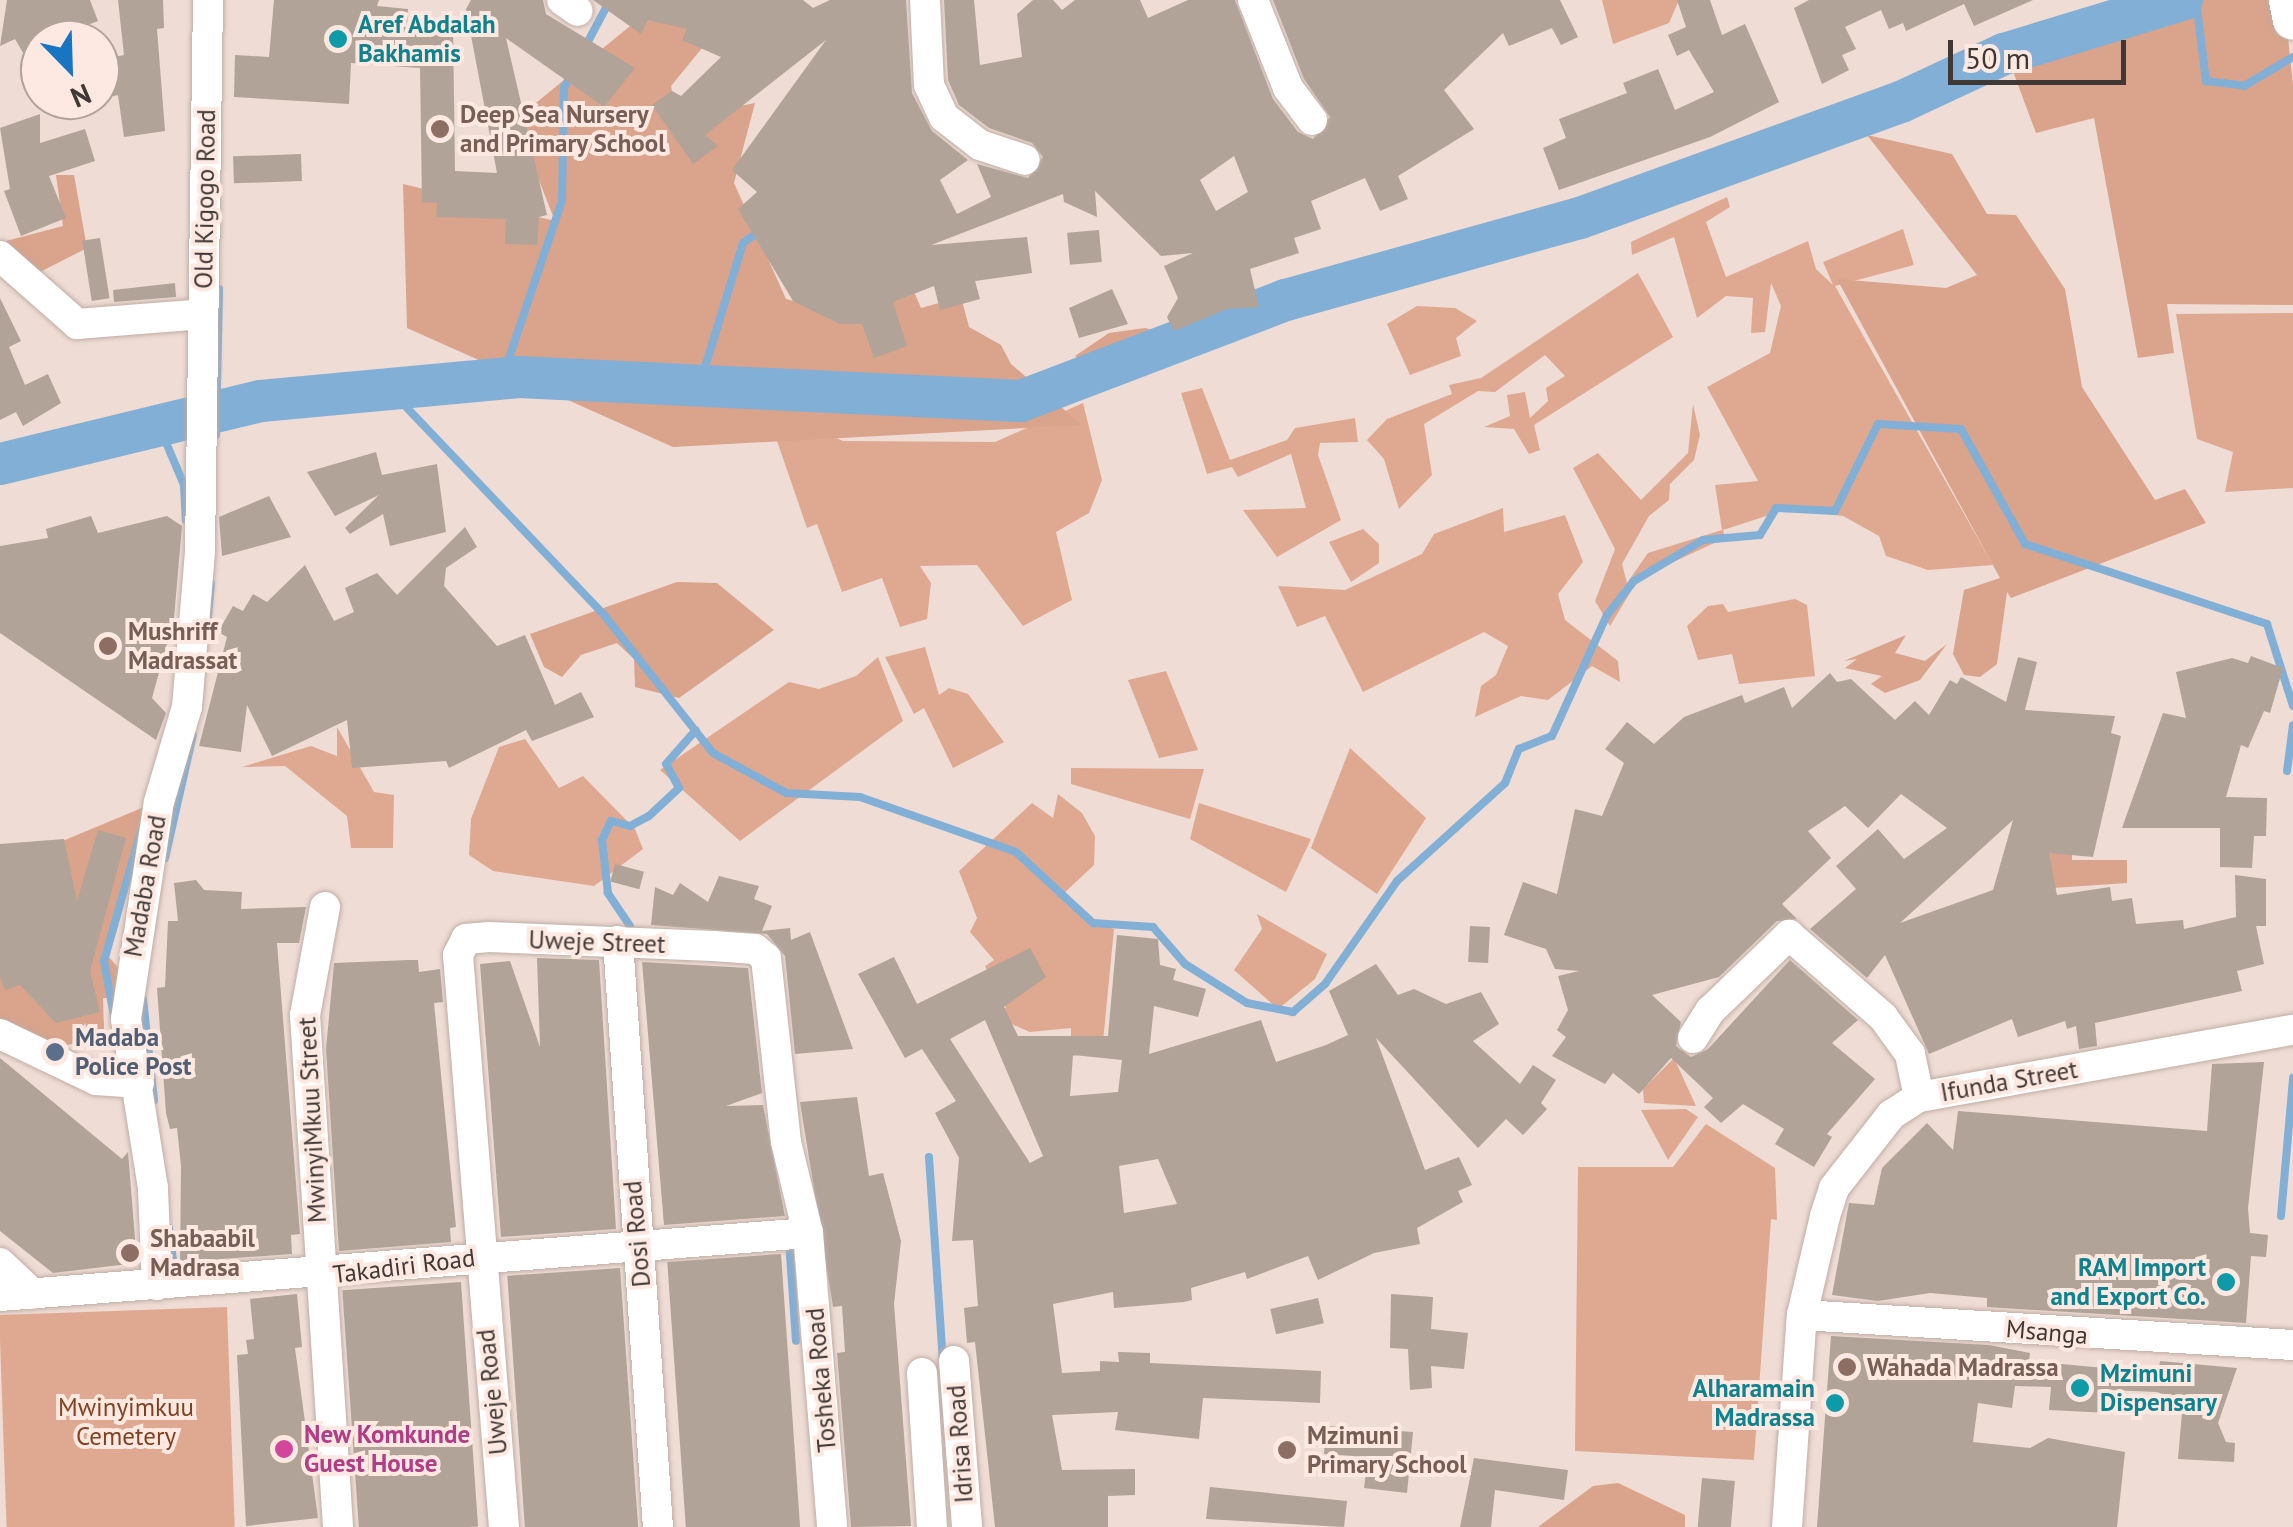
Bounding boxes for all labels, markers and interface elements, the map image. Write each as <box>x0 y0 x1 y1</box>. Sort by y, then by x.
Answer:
place label: Aref Abdalah Bakhamis <box>358 10 497 69</box>
north arrow <box>20 20 120 120</box>
scale bar <box>1953 20 2130 82</box>
marker: Aref Abdalah Bakhamis <box>327 28 349 50</box>
text: 50 m <box>1965 38 2030 77</box>
text: N <box>65 76 97 117</box>
place label: Deep Sea Nursery and Primary School <box>460 100 666 159</box>
street label: Old Kigogo Road <box>188 109 222 289</box>
marker: Deep Sea Nursery and Primary School <box>429 118 451 140</box>
place label: Mushriff Madrassat <box>128 617 237 676</box>
marker: Mushriff Madrassat <box>97 635 119 657</box>
street label: Madaba Road <box>118 813 172 959</box>
street label: Uweje Street <box>528 925 666 959</box>
street label: MwinyiMkuu Street <box>292 1016 332 1224</box>
place label: Madaba Police Post <box>75 1023 191 1082</box>
marker: Madaba Police Post <box>44 1041 66 1063</box>
street label: Ifunda Street <box>1938 1054 2080 1108</box>
street label: Dosi Road <box>617 1180 657 1288</box>
place label: Shabaabil Madrasa <box>150 1224 255 1283</box>
marker: Shabaabil Madrasa <box>119 1242 141 1264</box>
street label: Takadiri Road <box>331 1242 477 1290</box>
place label: RAM Import and Export Co. <box>2050 1253 2206 1312</box>
marker: RAM Import and Export Co. <box>2215 1271 2237 1293</box>
street label: Tosheka Road <box>800 1306 842 1454</box>
street label: Msanga <box>2005 1313 2089 1351</box>
street label: Uweje Road <box>470 1328 514 1456</box>
place label: Wahada Madrassa <box>1867 1352 2059 1382</box>
marker: Wahada Madrassa <box>1836 1356 1858 1378</box>
place label: Mzimuni Dispensary <box>2100 1359 2217 1418</box>
place label: Alharamain Madrassa <box>1692 1374 1815 1433</box>
marker: Mzimuni Dispensary <box>2069 1377 2091 1399</box>
street label: Idrisa Road <box>941 1384 979 1504</box>
marker: Alharamain Madrassa <box>1824 1392 1846 1414</box>
park label: Mwinyimkuu Cemetery <box>58 1393 194 1452</box>
place label: New Komkunde Guest House <box>304 1420 471 1479</box>
place label: Mzimuni Primary School <box>1307 1421 1468 1480</box>
marker: New Komkunde Guest House <box>273 1438 295 1460</box>
marker: Mzimuni Primary School <box>1276 1439 1298 1461</box>

